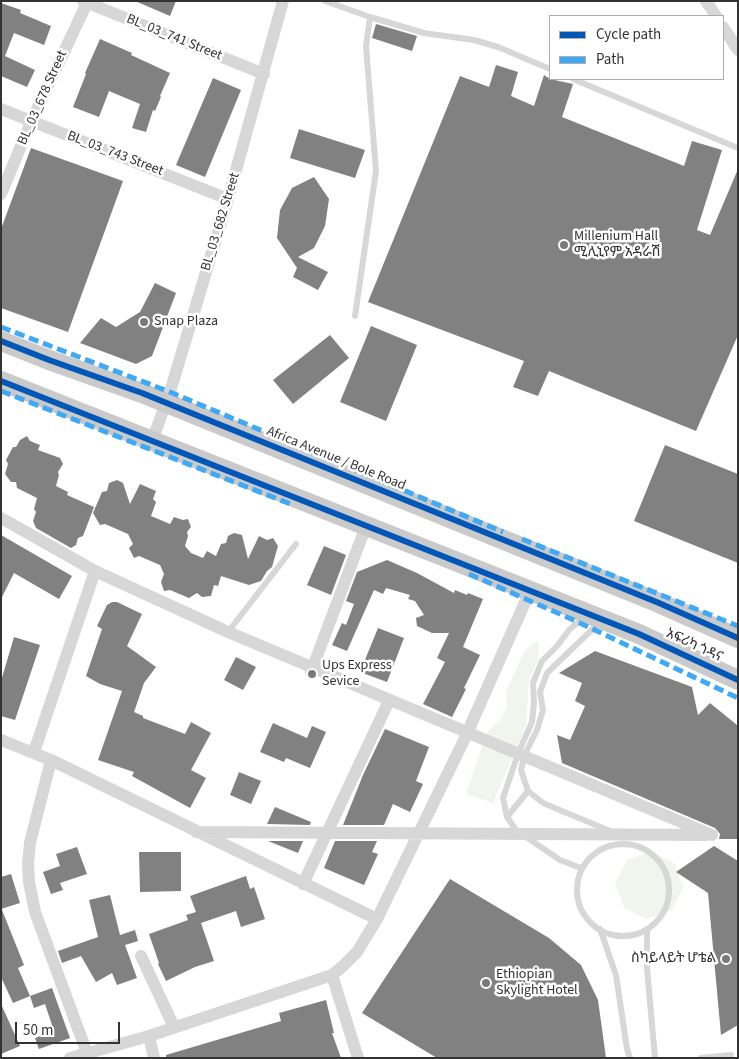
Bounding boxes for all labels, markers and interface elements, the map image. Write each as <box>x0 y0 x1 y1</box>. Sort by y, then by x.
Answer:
street label: BL_03_741 Street <box>124 11 224 65</box>
legend <box>549 15 724 80</box>
text: Cycle path <box>596 24 661 45</box>
street label: BL_03_678 Street <box>15 48 71 148</box>
text: Path <box>596 49 624 70</box>
street label: BL_03_743 Street <box>65 128 165 180</box>
street label: BL_03_682 Street <box>198 171 244 273</box>
place label: Millenium Hall ሚሊኒየም አዳራሽ <box>574 229 661 262</box>
marker: Millenium Hall ሚሊኒየም አዳራሽ <box>558 239 570 251</box>
place label: Snap Plaza <box>154 314 218 330</box>
marker: Snap Plaza <box>138 316 150 328</box>
street label: Africa Avenue / Bole Road <box>264 423 408 495</box>
street label: አፍሪካ ጎዳና <box>663 626 725 666</box>
place label: Ups Express Sevice <box>322 658 392 690</box>
marker: Ups Express Sevice <box>306 668 318 680</box>
place label: ስካይላይት ሆቴል <box>631 951 716 967</box>
marker: ስካይላይት ሆቴል <box>720 953 732 965</box>
place label: Ethiopian Skylight Hotel <box>496 967 578 1000</box>
marker: Ethiopian Skylight Hotel <box>480 977 492 989</box>
scale bar <box>18 1012 122 1044</box>
text: 50 m <box>23 1020 53 1041</box>

